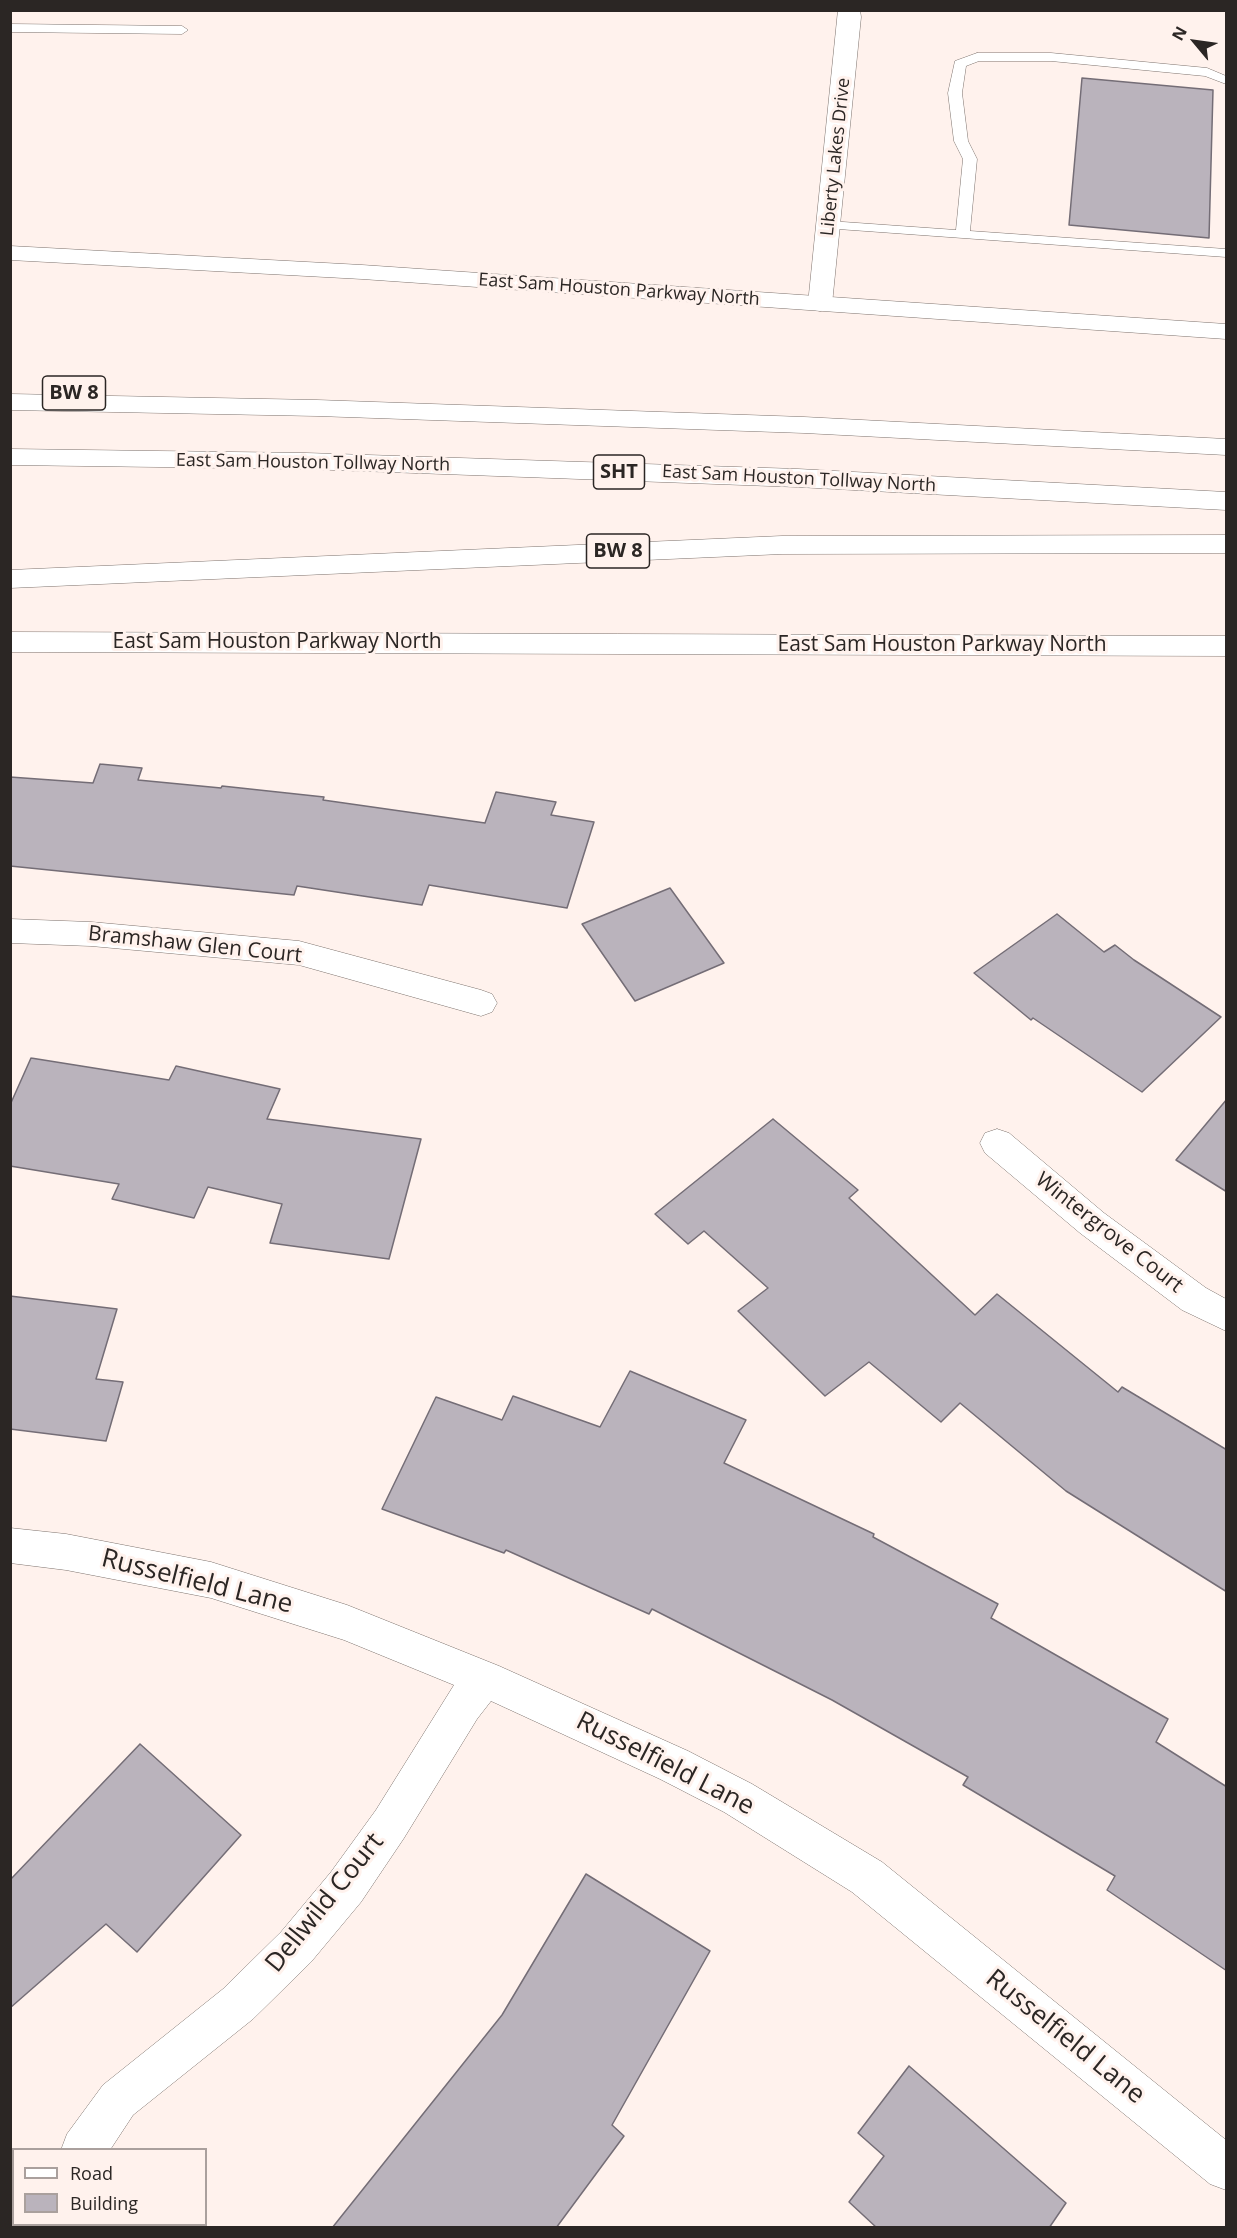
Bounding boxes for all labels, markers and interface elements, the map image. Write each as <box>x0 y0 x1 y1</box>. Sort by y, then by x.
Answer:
north arrow <box>1165 12 1225 72</box>
text: N <box>1166 22 1192 44</box>
street label: Liberty Lakes Drive <box>817 77 855 237</box>
street label: East Sam Houston Parkway North <box>478 269 760 311</box>
road number: BW 8 <box>42 376 106 410</box>
street label: East Sam Houston Tollway North <box>176 450 450 476</box>
road number: SHT <box>594 455 644 489</box>
street label: East Sam Houston Tollway North <box>662 461 936 497</box>
road number: BW 8 <box>586 534 650 568</box>
street label: East Sam Houston Parkway North <box>112 629 442 655</box>
street label: East Sam Houston Parkway North <box>777 632 1107 658</box>
street label: Bramshaw Glen Court <box>87 921 303 969</box>
street label: Wintergrove Court <box>1030 1167 1188 1299</box>
street label: Russelfield Lane <box>98 1543 296 1621</box>
street label: Russelfield Lane <box>571 1706 759 1822</box>
street label: Dellwild Court <box>259 1827 391 1979</box>
street label: Russelfield Lane <box>979 1963 1151 2111</box>
legend <box>12 2148 207 2226</box>
text: Road <box>70 2161 113 2185</box>
text: Building <box>70 2191 138 2215</box>

